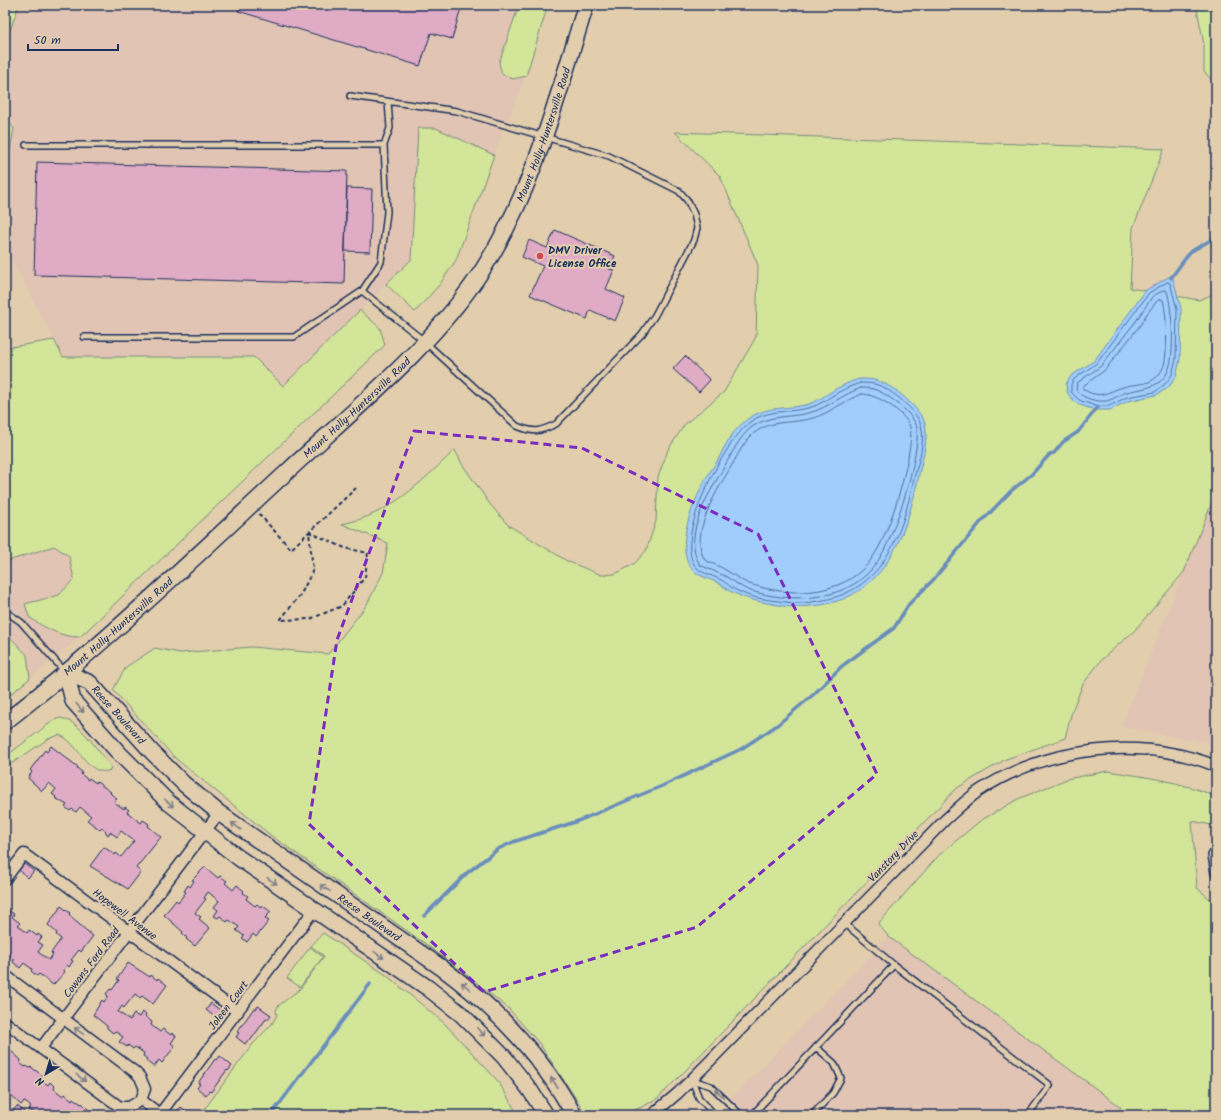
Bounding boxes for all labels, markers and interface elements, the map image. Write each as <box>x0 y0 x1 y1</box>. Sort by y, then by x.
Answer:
scale bar <box>28 26 118 52</box>
text: 50 m <box>34 31 61 50</box>
street label: Mount Holly-Huntersville Road <box>512 65 577 205</box>
place label: DMV Driver License Office <box>548 242 617 273</box>
marker: DMV Driver License Office <box>535 251 545 261</box>
street label: Mount Holly-Huntersville Road <box>299 353 416 463</box>
street label: Mount Holly-Huntersville Road <box>60 573 178 681</box>
street label: Reese Boulevard <box>86 682 150 749</box>
one-way arrow <box>75 703 84 713</box>
one-way arrow <box>164 798 174 807</box>
one-way arrow <box>230 821 241 830</box>
street label: Vanstory Drive <box>864 826 923 887</box>
one-way arrow <box>266 877 277 885</box>
street label: Hopewell Avenue <box>88 884 161 945</box>
one-way arrow <box>320 884 331 892</box>
street label: Reese Boulevard <box>333 890 405 947</box>
street label: Cowans Ford Road <box>59 923 125 1002</box>
one-way arrow <box>374 951 385 959</box>
street label: Joleen Court <box>204 977 254 1034</box>
one-way arrow <box>461 982 472 991</box>
one-way arrow <box>74 1027 85 1035</box>
one-way arrow <box>476 1027 485 1037</box>
north arrow <box>26 1054 66 1094</box>
text: N <box>32 1072 49 1090</box>
one-way arrow <box>76 1074 87 1082</box>
one-way arrow <box>550 1076 558 1087</box>
one-way arrow <box>714 1089 724 1098</box>

